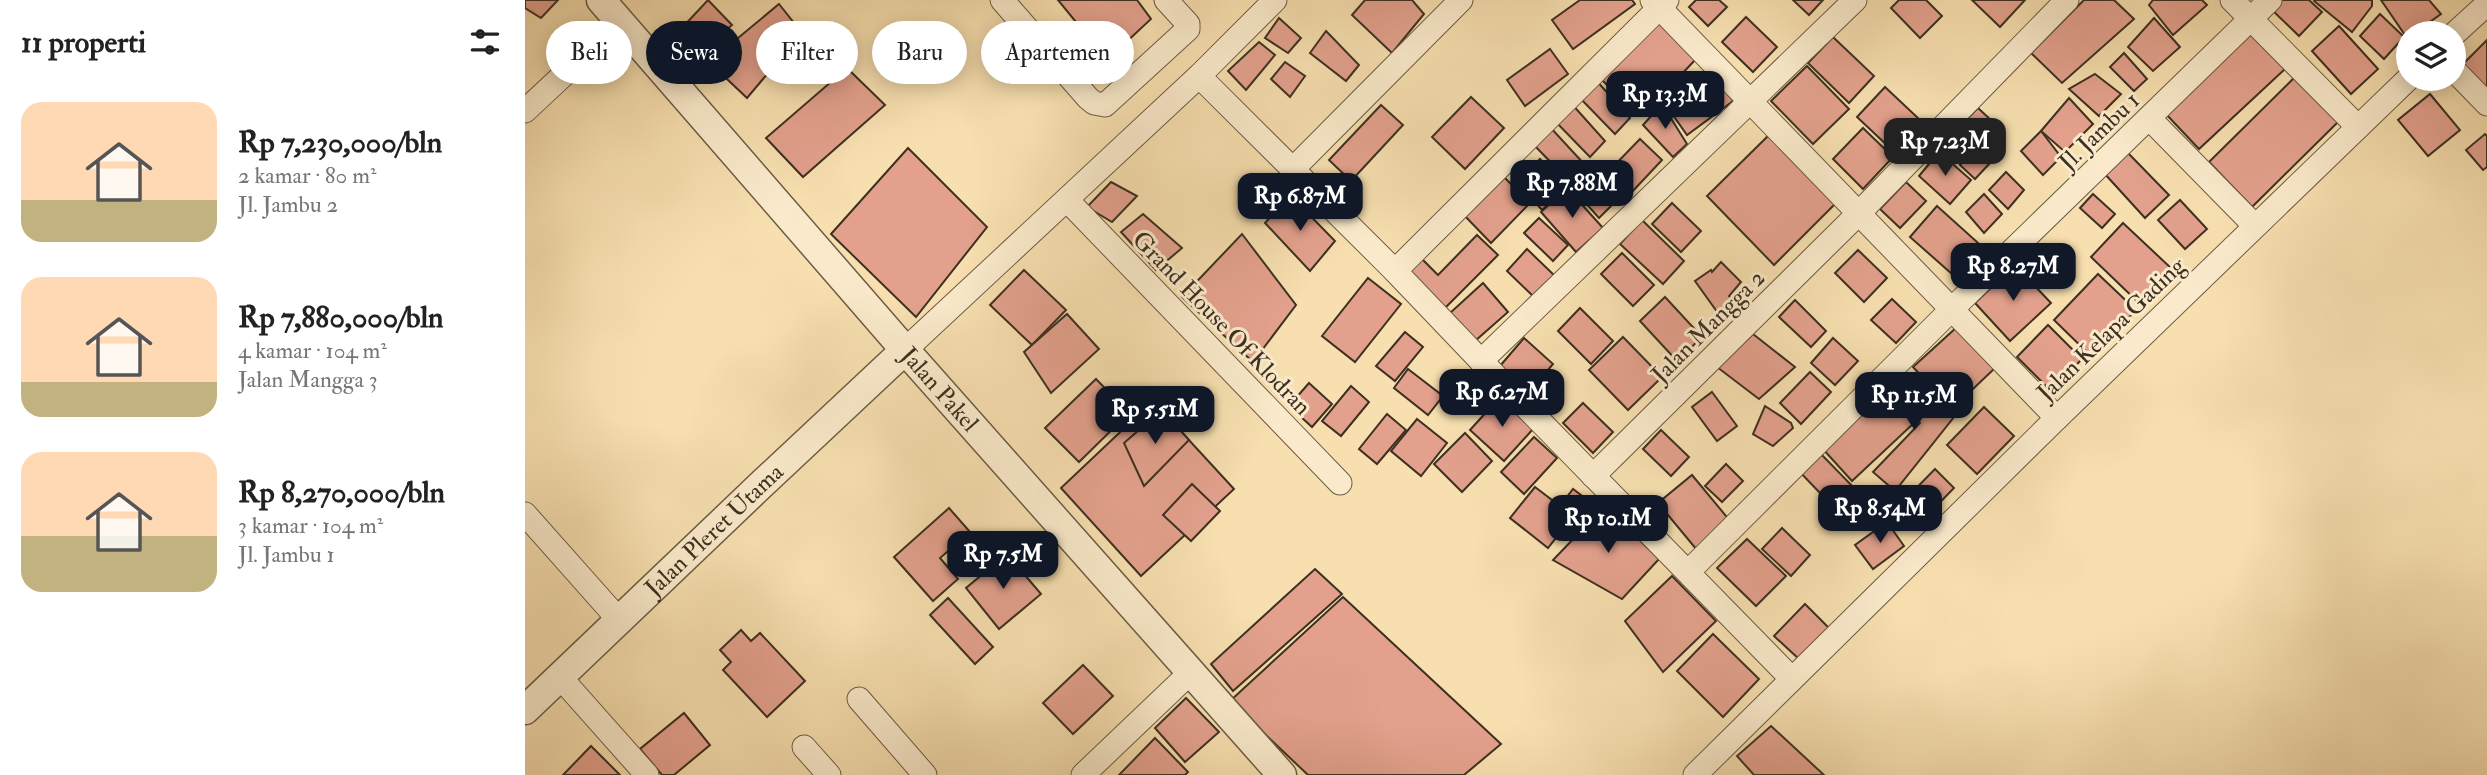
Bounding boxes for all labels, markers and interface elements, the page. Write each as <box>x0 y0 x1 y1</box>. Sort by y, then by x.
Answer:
chip: Beli <box>546 21 632 84</box>
chip: Sewa <box>646 21 742 84</box>
chip: Filter <box>756 21 858 84</box>
chip: Baru <box>872 21 967 84</box>
chip: Apartemen <box>981 21 1134 84</box>
map controls <box>2396 21 2466 91</box>
button: layers <box>2396 21 2466 91</box>
icon: filters <box>466 23 504 61</box>
text: 11 properti <box>21 24 146 61</box>
pin: Rp 13.3M <box>1593 72 1737 131</box>
text: Rp 13.3M <box>1622 79 1708 108</box>
street label: Jl. Jambu 1 <box>2052 85 2146 178</box>
pin: Rp 7.23M <box>1873 118 2017 178</box>
text: Rp 7,230,000/bln <box>238 124 442 161</box>
text: Rp 7.23M <box>1900 126 1990 155</box>
icon: home <box>77 130 161 214</box>
pin: Rp 7.88M <box>1500 160 1644 220</box>
text: 2 kamar · 80 m² <box>238 161 377 190</box>
text: Rp 7.88M <box>1526 168 1618 197</box>
pin: Rp 6.87M <box>1228 174 1372 233</box>
text: Rp 6.87M <box>1254 181 1346 210</box>
text: Jl. Jambu 2 <box>238 190 338 219</box>
street label: Grand House Of Klodran <box>1126 225 1318 422</box>
pin: Rp 8.27M <box>1941 244 2085 303</box>
street label: Jalan Kelapa Gading <box>2030 250 2193 409</box>
text: Rp 8.27M <box>1967 251 2059 280</box>
street label: Jalan Mangga 2 <box>1644 263 1772 391</box>
text: Rp 7,880,000/bln <box>238 299 444 336</box>
icon: home <box>77 305 161 389</box>
text: 4 kamar · 104 m² <box>238 336 387 365</box>
street label: Jalan Pakel <box>893 340 985 438</box>
text: Jalan Mangga 3 <box>238 365 378 394</box>
pin: Rp 6.27M <box>1430 370 1574 429</box>
pin: Rp 11.5M <box>1842 372 1986 432</box>
text: Rp 6.27M <box>1455 377 1549 406</box>
text: Rp 11.5M <box>1871 380 1957 409</box>
pin: Rp 5.51M <box>1083 386 1227 446</box>
text: Rp 5.51M <box>1111 394 1199 423</box>
street label: Jalan Pleret Utama <box>638 456 791 604</box>
text: Rp 8,270,000/bln <box>238 474 445 511</box>
icon: home <box>77 480 161 564</box>
pin: Rp 8.54M <box>1808 486 1952 545</box>
text: Rp 8.54M <box>1834 493 1926 522</box>
pin: Rp 10.1M <box>1536 496 1680 555</box>
text: Rp 10.1M <box>1564 503 1652 532</box>
text: 3 kamar · 104 m² <box>238 511 383 540</box>
pin: Rp 7.5M <box>938 532 1068 591</box>
text: Rp 7.5M <box>963 539 1043 568</box>
text: Jl. Jambu 1 <box>238 540 335 569</box>

